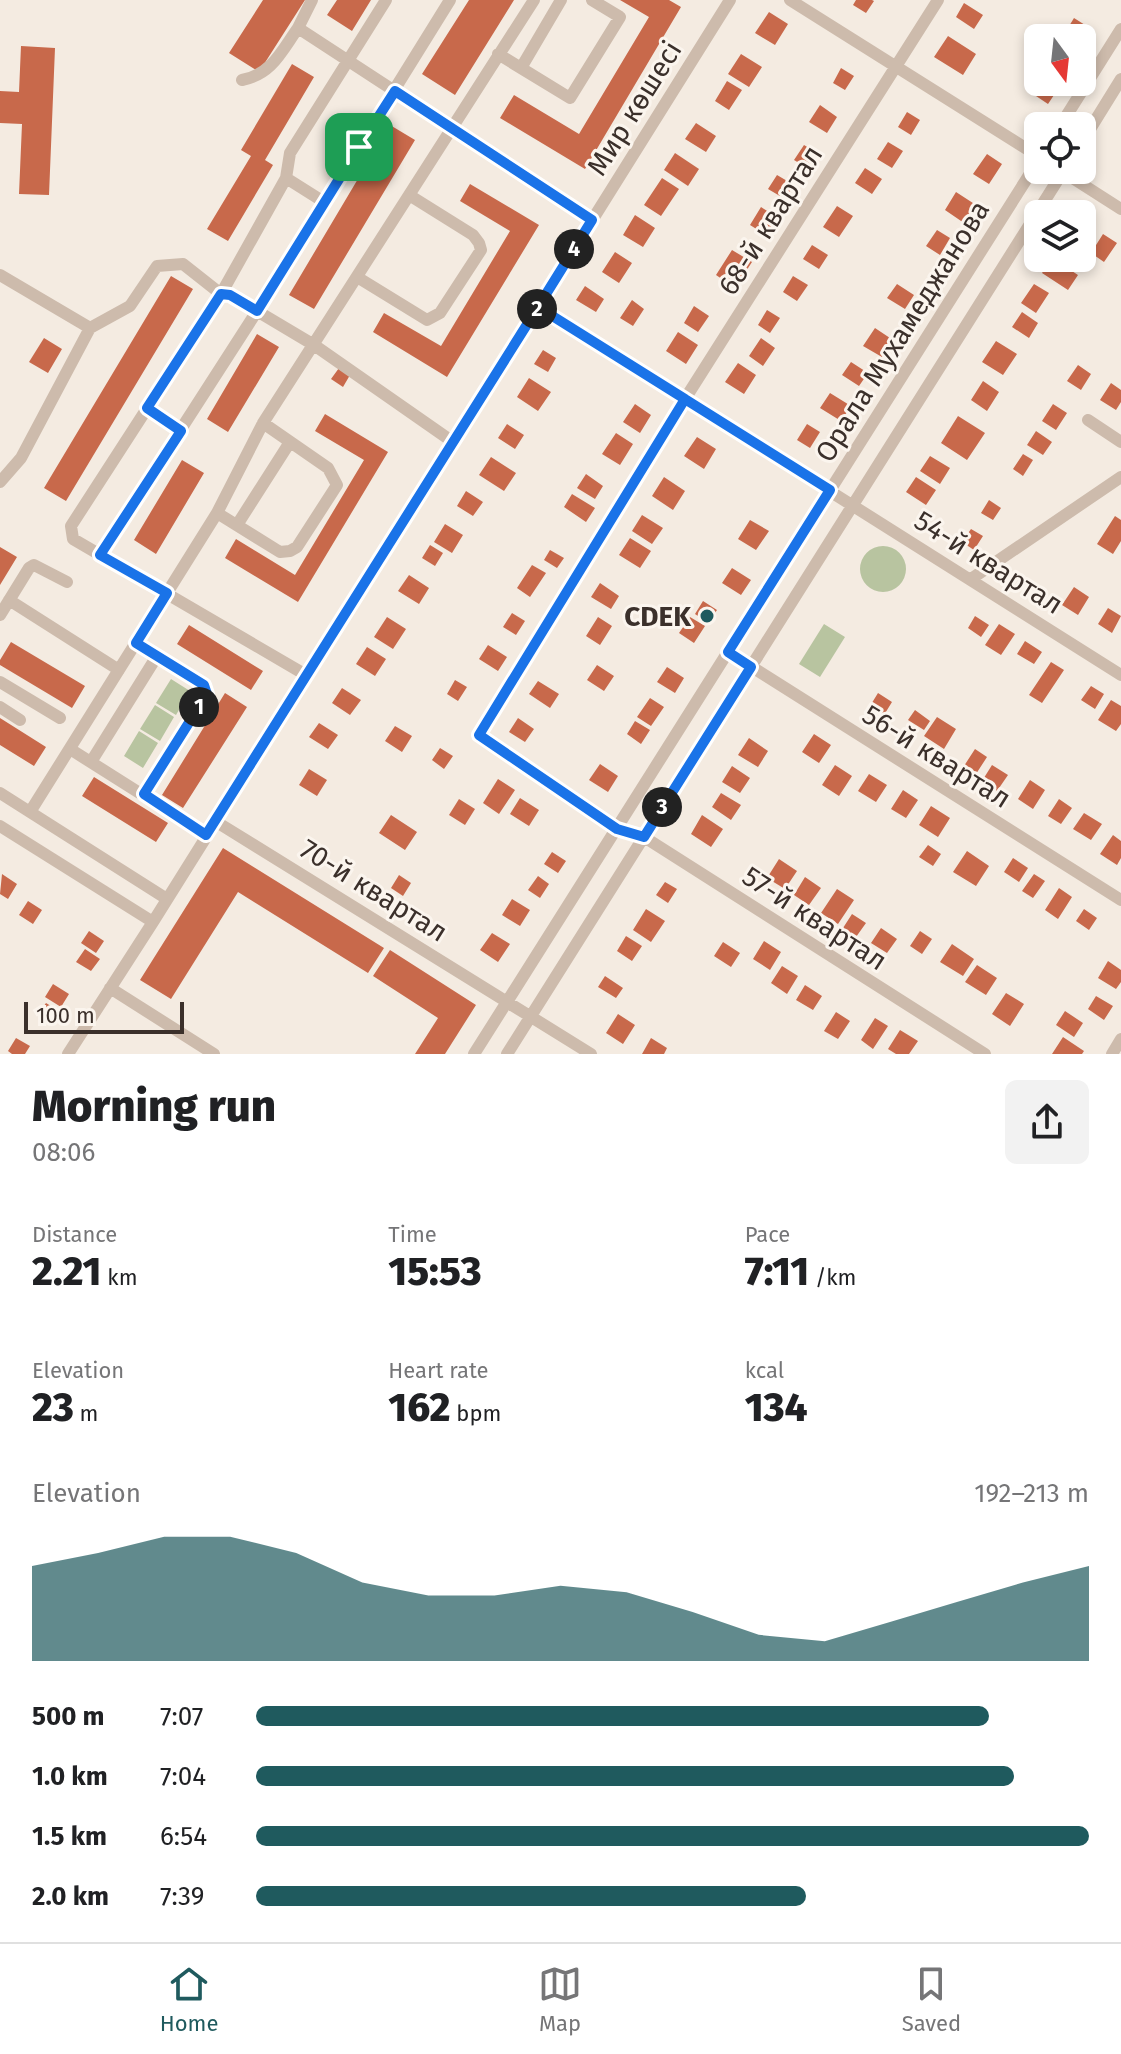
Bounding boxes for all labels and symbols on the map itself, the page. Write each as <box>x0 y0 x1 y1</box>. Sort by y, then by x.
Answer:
north arrow <box>1024 24 1096 96</box>
street label: Мир көшесі <box>580 35 689 182</box>
pin <box>325 113 393 181</box>
street label: 68-й квартал <box>711 139 829 301</box>
street label: Орала Мухамеджанова <box>808 195 996 468</box>
pin: 4 <box>554 229 594 269</box>
pin: 2 <box>517 289 557 329</box>
street label: 54-й квартал <box>909 504 1069 621</box>
place label: CDEK <box>624 600 692 633</box>
marker: CDEK <box>698 607 716 625</box>
pin: 1 <box>179 687 219 727</box>
street label: 56-й квартал <box>857 698 1017 815</box>
pin: 3 <box>642 787 682 827</box>
street label: 70-й квартал <box>294 832 453 949</box>
street label: 57-й квартал <box>736 860 893 977</box>
scale bar <box>24 998 184 1034</box>

